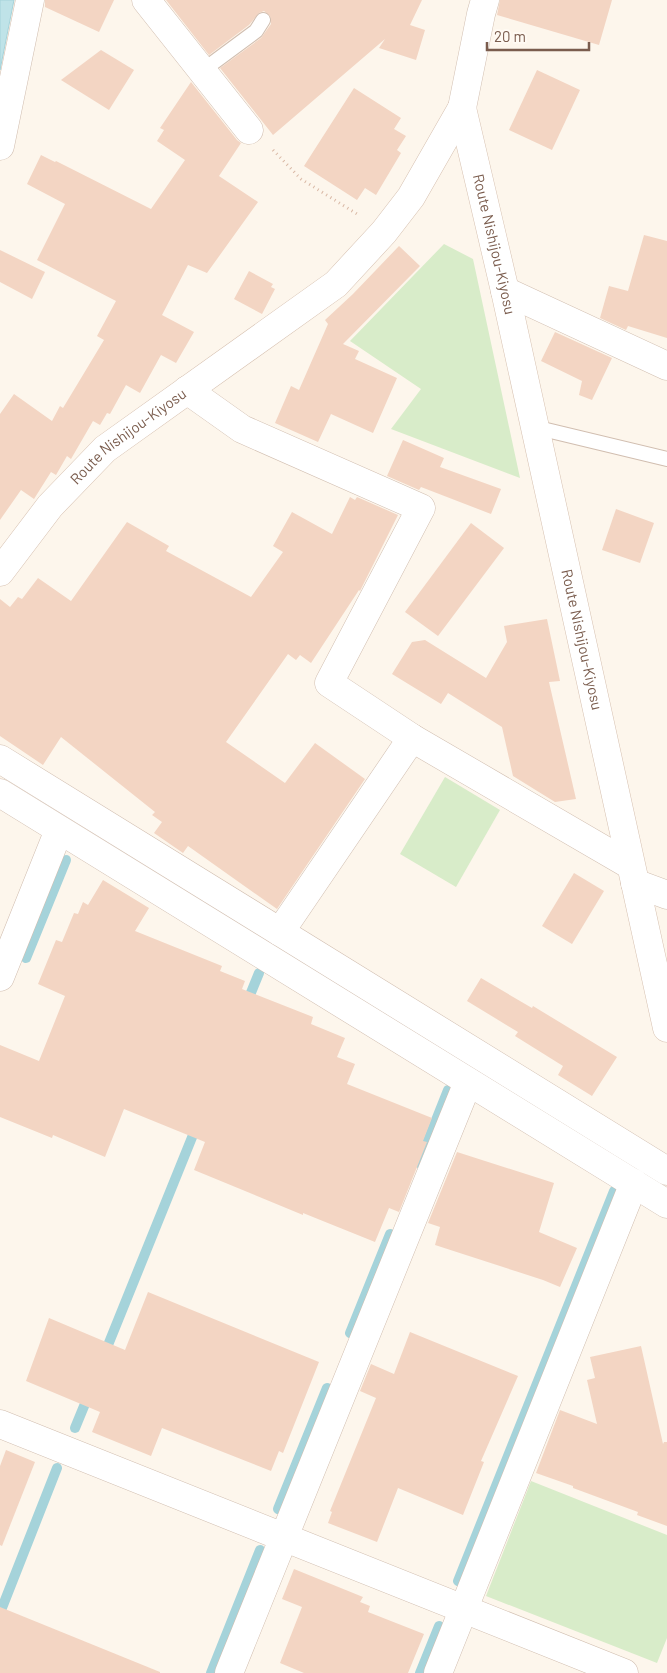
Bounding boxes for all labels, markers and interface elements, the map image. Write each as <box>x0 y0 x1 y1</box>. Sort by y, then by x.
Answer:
scale bar <box>487 20 590 52</box>
text: 20 m <box>494 27 526 45</box>
street label: Route Nishijou-Kiyosu <box>470 172 520 316</box>
street label: Route Nishijou-Kiyosu <box>66 384 189 488</box>
street label: Route Nishijou-Kiyosu <box>558 567 607 712</box>

